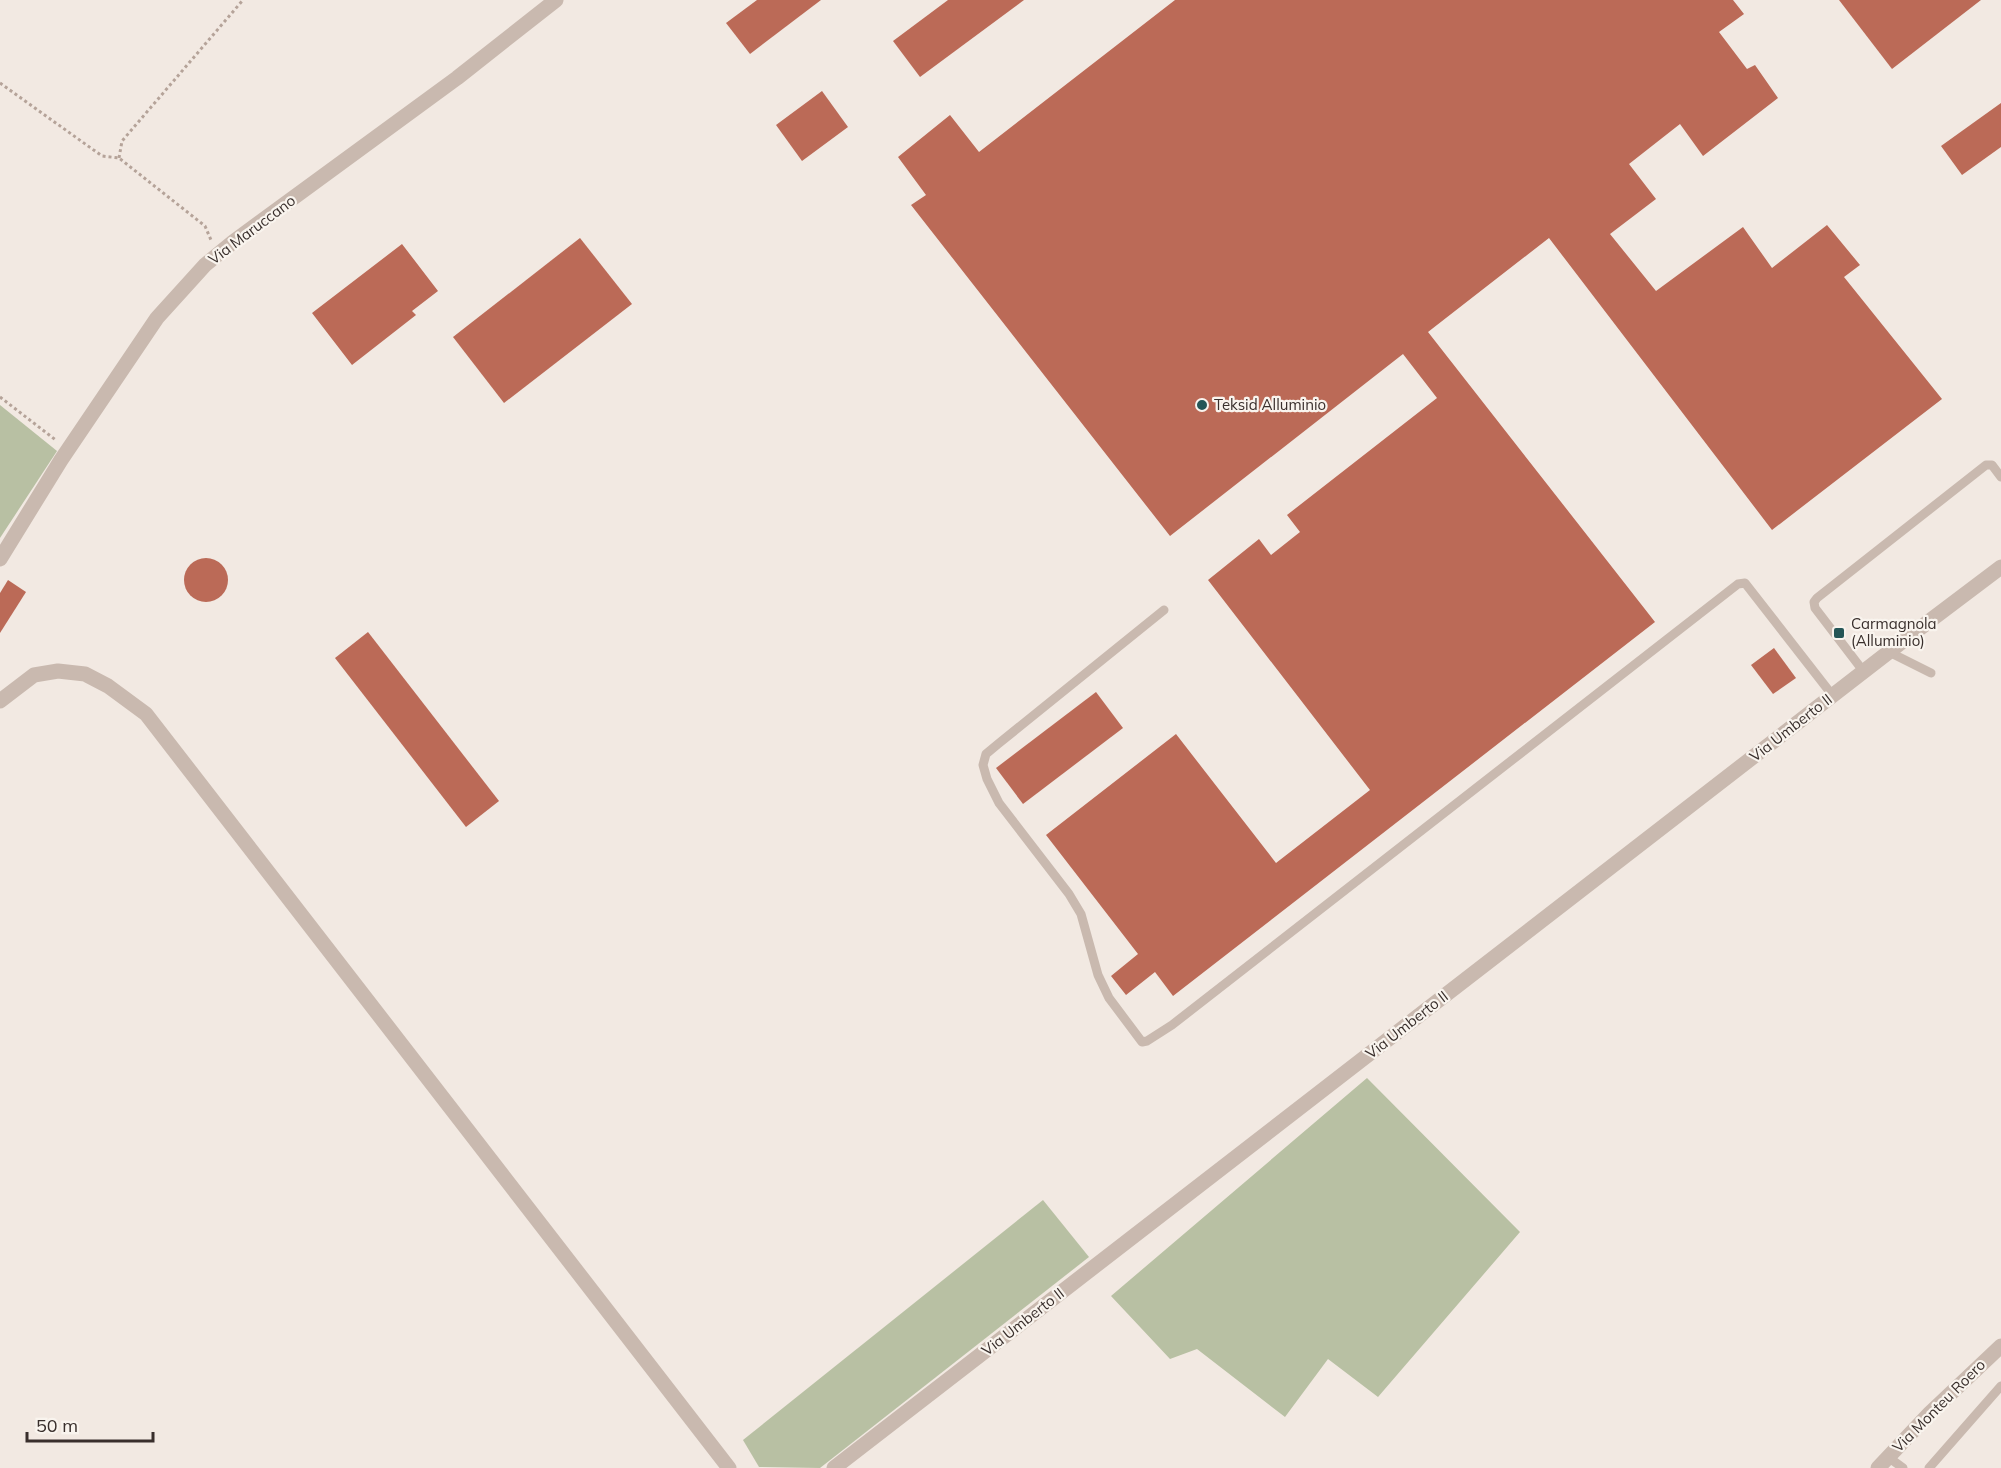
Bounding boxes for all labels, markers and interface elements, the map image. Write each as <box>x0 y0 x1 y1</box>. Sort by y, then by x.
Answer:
street label: Via Maruccano <box>204 191 299 268</box>
place label: Teksid Alluminio <box>1214 395 1326 414</box>
marker: Teksid Alluminio <box>1195 398 1209 412</box>
place label: Carmagnola (Alluminio) <box>1851 614 1937 650</box>
marker: Carmagnola (Alluminio) <box>1832 626 1846 640</box>
street label: Via Umberto II <box>1746 689 1836 766</box>
street label: Via Umberto II <box>1362 986 1452 1063</box>
street label: Via Umberto II <box>978 1283 1068 1360</box>
street label: Via Monteu Roero <box>1888 1355 1989 1456</box>
scale bar <box>27 1405 153 1443</box>
text: 50 m <box>36 1414 78 1437</box>

